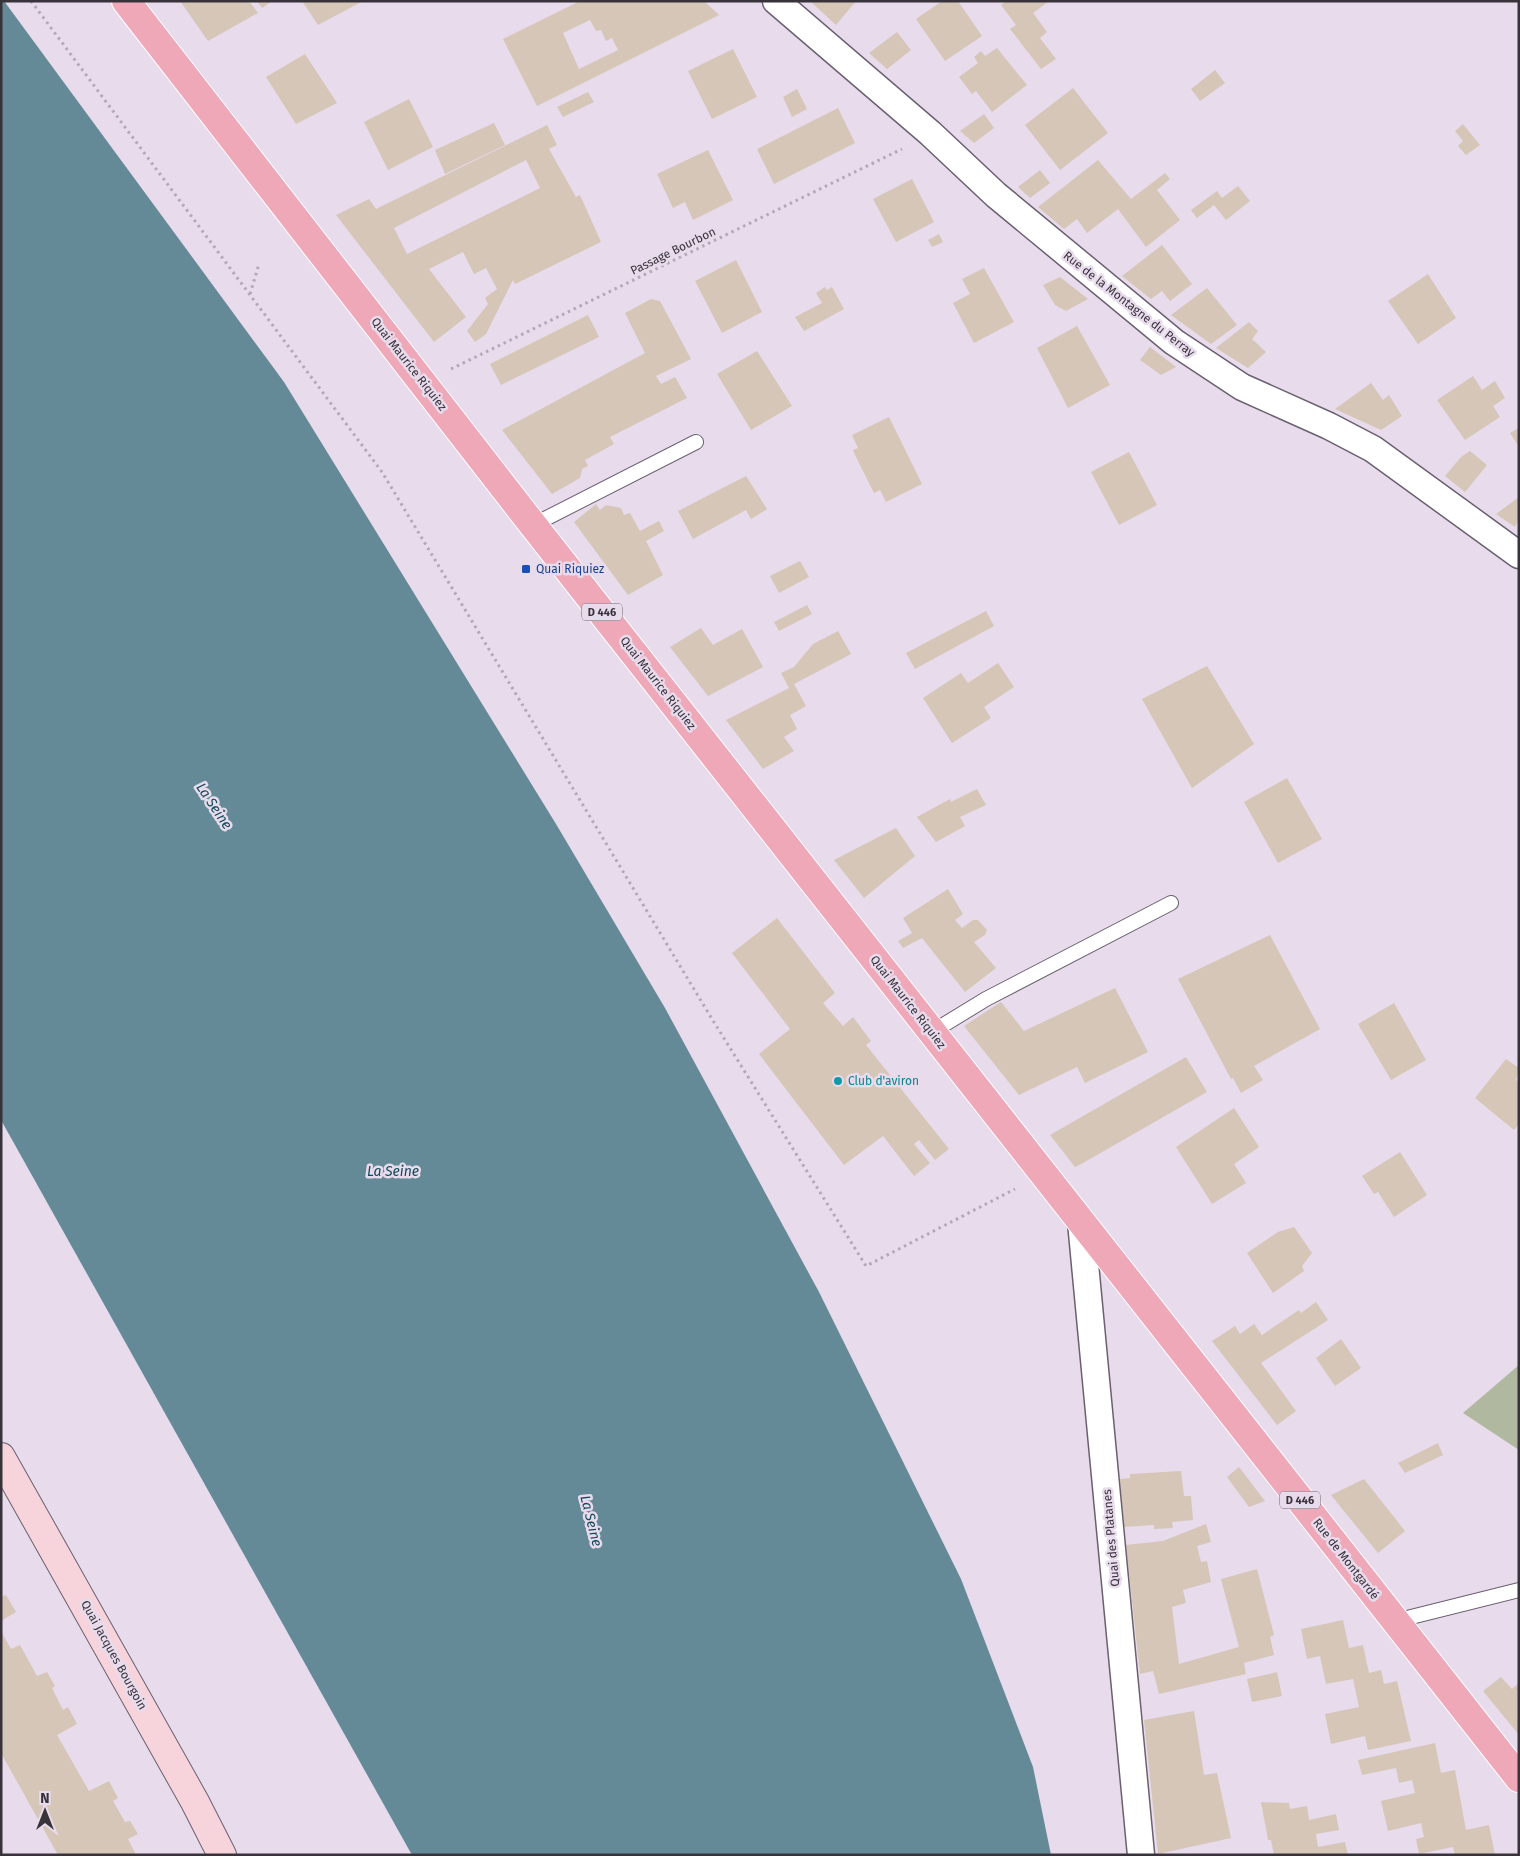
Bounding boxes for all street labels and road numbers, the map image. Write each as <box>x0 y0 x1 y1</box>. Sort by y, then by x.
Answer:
street label: Passage Bourbon <box>628 224 718 278</box>
street label: Rue de la Montagne du Perray <box>1061 248 1197 360</box>
street label: Quai Maurice Riquiez <box>368 315 450 413</box>
road number: D 446 <box>582 604 622 620</box>
street label: Quai Maurice Riquiez <box>617 634 699 732</box>
street label: Quai Maurice Riquiez <box>867 953 949 1051</box>
street label: Quai des Platanes <box>1100 1488 1122 1587</box>
road number: D 446 <box>1280 1492 1320 1508</box>
street label: Rue de Montgardé <box>1310 1516 1382 1602</box>
street label: Quai Jacques Bourgoin <box>78 1598 150 1712</box>

